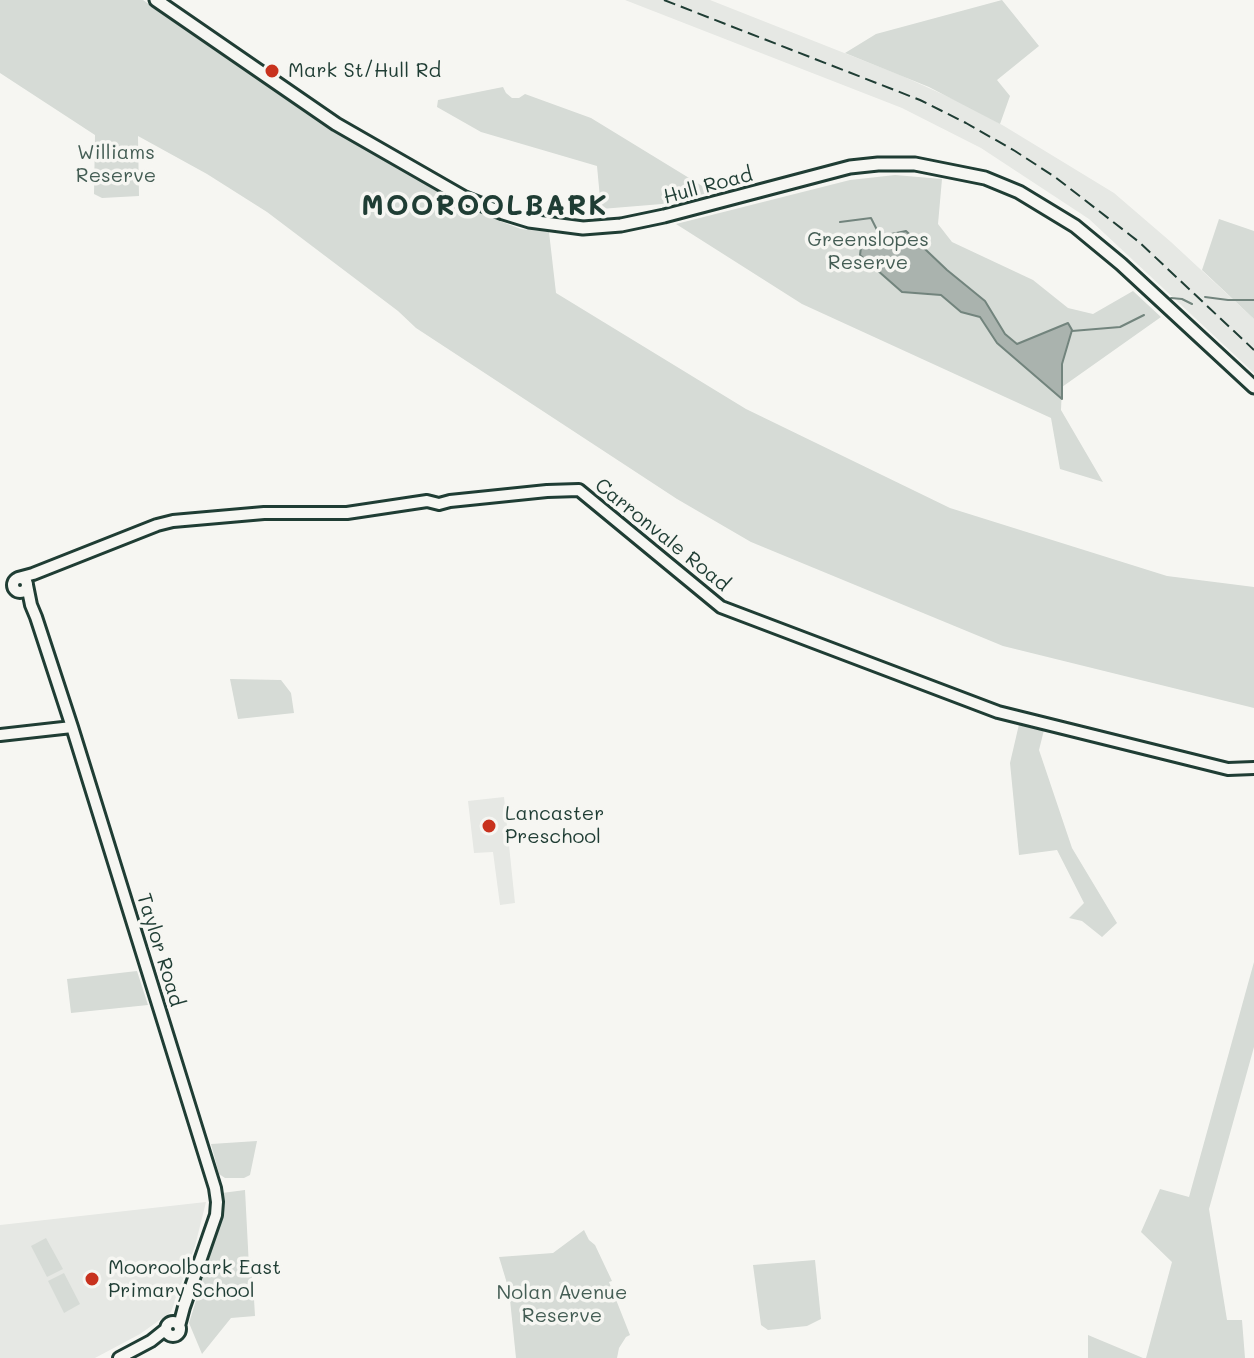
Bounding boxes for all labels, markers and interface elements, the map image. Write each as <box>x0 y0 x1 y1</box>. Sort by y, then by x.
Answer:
place label: Mark St/Hull Rd <box>288 59 441 83</box>
marker: Mark St/Hull Rd <box>263 62 281 80</box>
park label: Williams Reserve <box>76 141 156 188</box>
street label: Hull Road <box>661 163 755 209</box>
district label: MOOROOLBARK <box>361 189 609 223</box>
park label: Greenslopes Reserve <box>807 228 929 275</box>
street label: Carronvale Road <box>590 473 734 597</box>
place label: Lancaster Preschool <box>505 802 604 849</box>
marker: Lancaster Preschool <box>480 817 498 835</box>
street label: Taylor Road <box>131 890 189 1010</box>
place label: Mooroolbark East Primary School <box>108 1256 281 1303</box>
marker: Mooroolbark East Primary School <box>83 1270 101 1288</box>
park label: Nolan Avenue Reserve <box>497 1281 627 1328</box>

